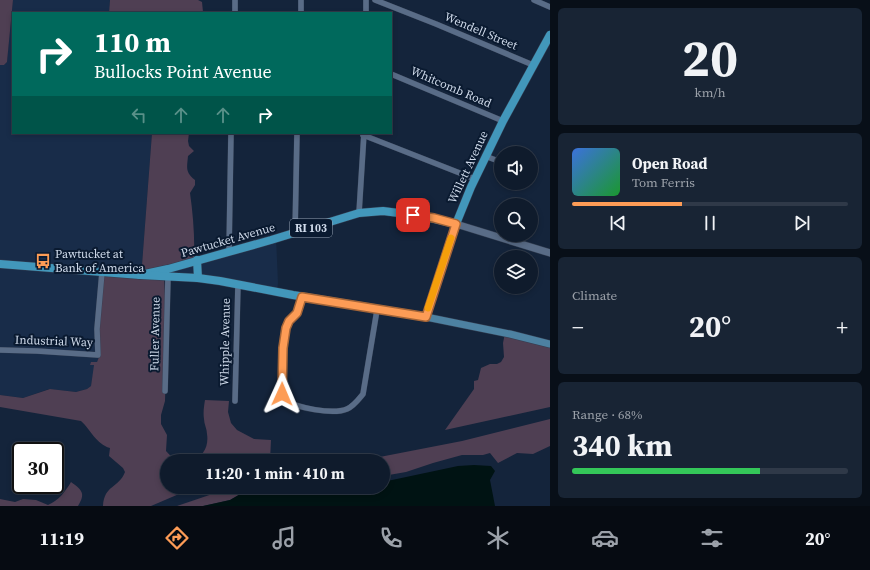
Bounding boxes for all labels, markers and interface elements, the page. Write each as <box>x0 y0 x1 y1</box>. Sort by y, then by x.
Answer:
street label: Wendell Street <box>442 8 520 54</box>
text: 20 <box>682 22 738 93</box>
text: 110 m <box>94 23 171 61</box>
icon: right <box>28 28 80 80</box>
text: Bullocks Point Avenue <box>94 59 272 84</box>
street label: Whitcomb Road <box>408 63 494 111</box>
text: km/h <box>695 84 725 101</box>
icon: left <box>128 104 150 126</box>
icon: ahead <box>170 104 192 126</box>
icon: ahead <box>212 104 234 126</box>
icon: right <box>254 104 276 126</box>
street label: Willett Avenue <box>444 128 492 206</box>
map controls <box>494 146 538 294</box>
button: sound <box>494 146 538 190</box>
text: Open Road <box>632 153 707 174</box>
text: Tom Ferris <box>632 174 695 191</box>
pin <box>396 198 430 232</box>
button: search <box>494 198 538 242</box>
icon: arrive <box>402 204 424 226</box>
icon: previous <box>607 212 629 234</box>
icon: pause <box>699 212 721 234</box>
icon: next <box>791 212 813 234</box>
street label: Pawtucket Avenue <box>179 219 277 261</box>
road number: RI 103 <box>290 219 332 237</box>
place label: Pawtucket at Bank of America <box>55 246 145 276</box>
button: layers <box>494 250 538 294</box>
bus stop icon: Pawtucket at Bank of America <box>34 252 52 270</box>
text: Climate <box>572 287 617 304</box>
street label: Fuller Avenue <box>146 297 164 371</box>
street label: Whipple Avenue <box>216 298 234 386</box>
text: 20° <box>689 306 731 347</box>
text: − <box>572 312 584 342</box>
text: + <box>836 312 848 342</box>
street label: Industrial Way <box>15 332 94 350</box>
position arrow <box>261 373 303 415</box>
text: Range · 68% <box>572 406 643 423</box>
text: 340 km <box>572 425 672 466</box>
speed limit sign: 30 <box>12 442 64 494</box>
text: 11:20 · 1 min · 410 m <box>206 463 345 484</box>
icon: directions <box>163 524 191 552</box>
icon: music <box>270 524 298 552</box>
icon: phone <box>377 524 405 552</box>
icon: climate <box>484 524 512 552</box>
icon: car <box>591 524 619 552</box>
icon: filters <box>698 524 726 552</box>
text: 11:19 <box>40 526 84 551</box>
text: 20° <box>805 526 830 551</box>

